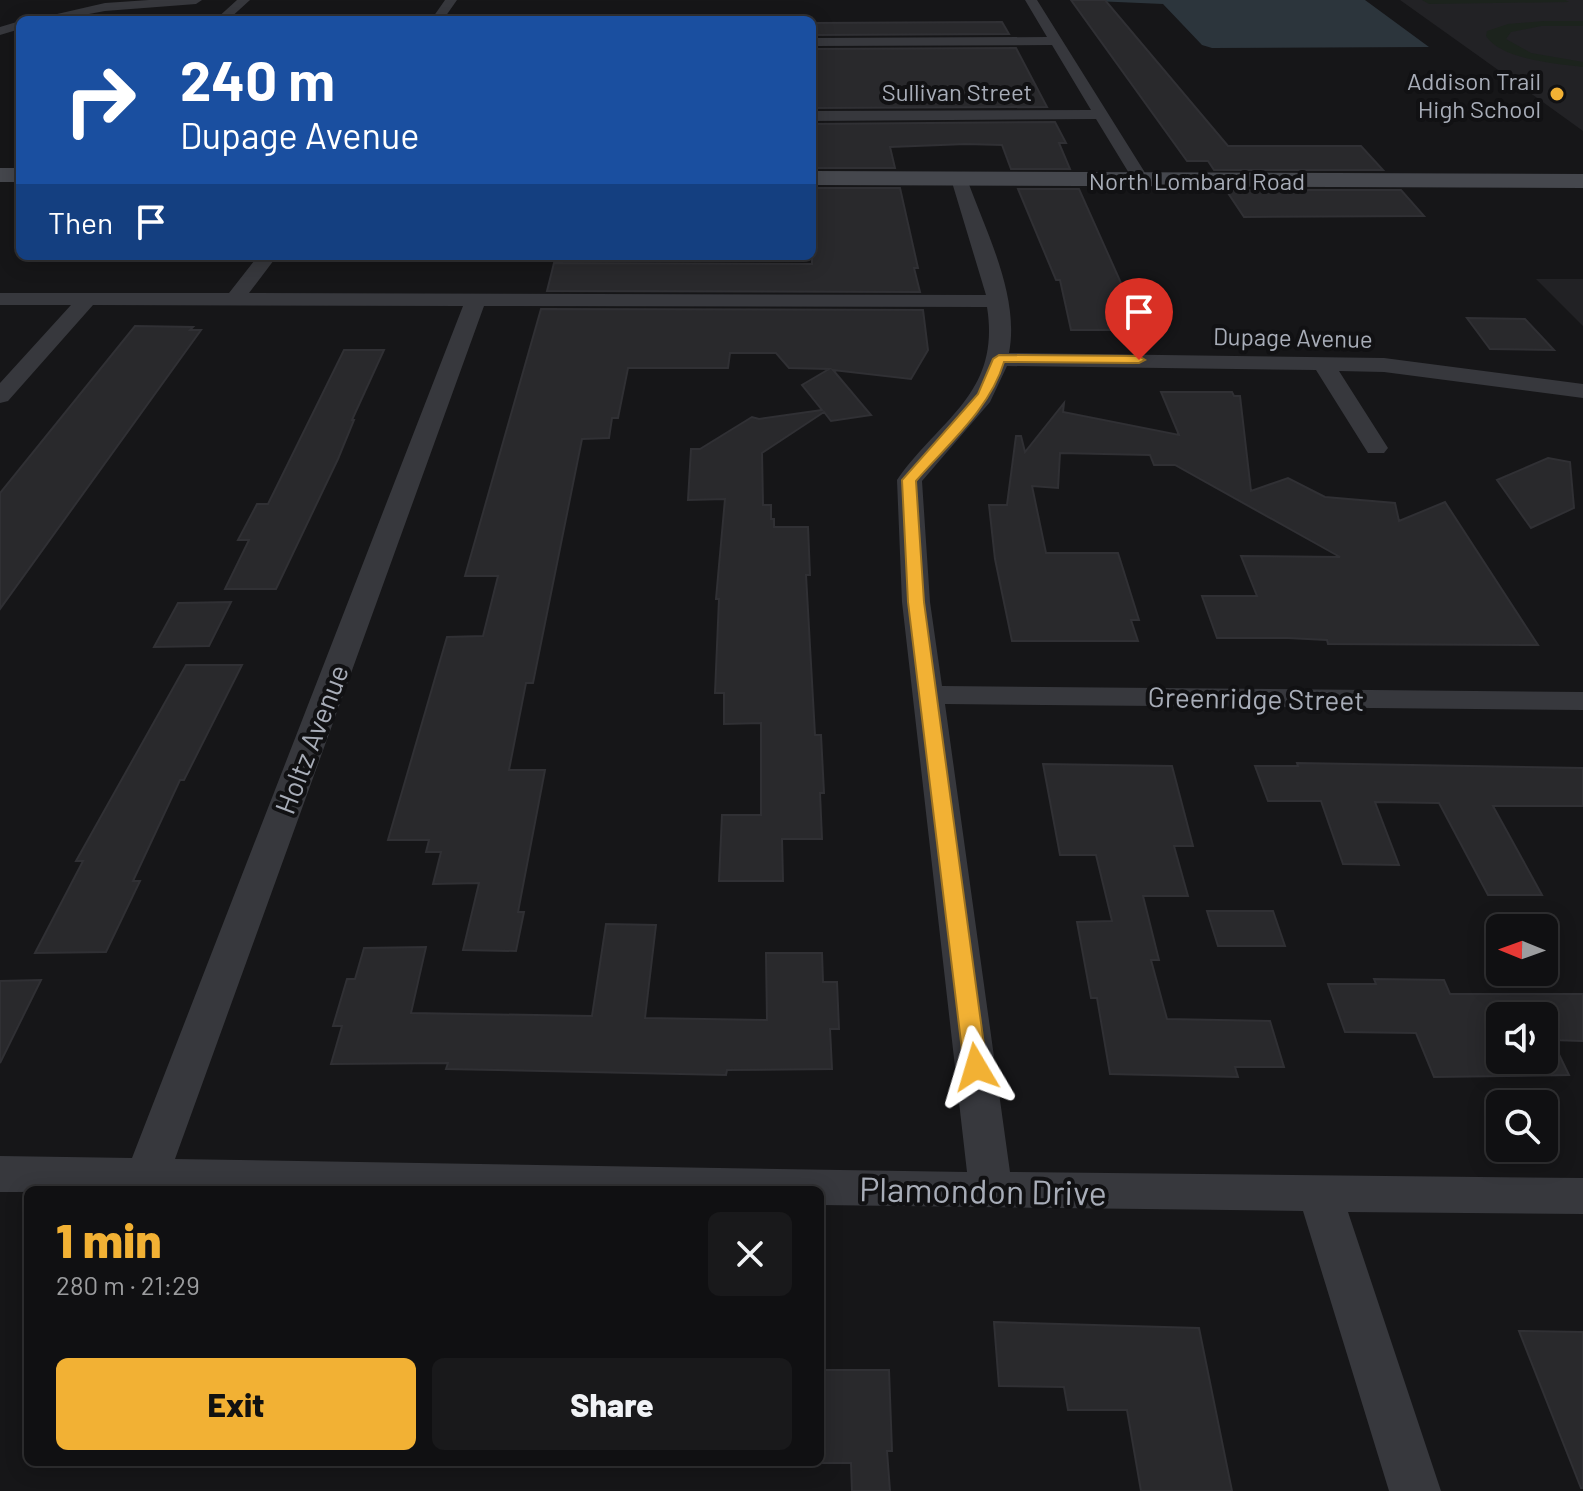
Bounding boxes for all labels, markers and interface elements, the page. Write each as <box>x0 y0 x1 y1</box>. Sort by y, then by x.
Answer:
text: 240 m <box>180 45 335 112</box>
icon: right <box>48 48 152 152</box>
place label: Addison Trail High School <box>1407 66 1541 123</box>
street label: Sullivan Street <box>882 77 1032 106</box>
marker: Addison Trail High School <box>1548 85 1566 103</box>
text: Dupage Avenue <box>180 113 419 156</box>
street label: North Lombard Road <box>1089 166 1305 195</box>
icon: arrive <box>129 200 173 244</box>
text: Then <box>48 204 113 240</box>
pin <box>1105 278 1173 360</box>
icon: arrive <box>1117 290 1161 334</box>
street label: Dupage Avenue <box>1213 321 1373 353</box>
street label: Holtz Avenue <box>267 660 355 818</box>
street label: Greenridge Street <box>1147 679 1365 717</box>
north arrow <box>1486 914 1558 986</box>
map controls <box>1486 914 1558 1162</box>
button: sound <box>1486 1002 1558 1074</box>
position arrow <box>934 1025 1018 1109</box>
button: search <box>1486 1090 1558 1162</box>
street label: Plamondon Drive <box>859 1167 1107 1213</box>
text: 1 min <box>56 1210 162 1268</box>
button: close <box>708 1212 792 1296</box>
text: 280 m · 21:29 <box>56 1269 200 1300</box>
button: Exit <box>56 1358 416 1450</box>
button: Share <box>432 1358 792 1450</box>

